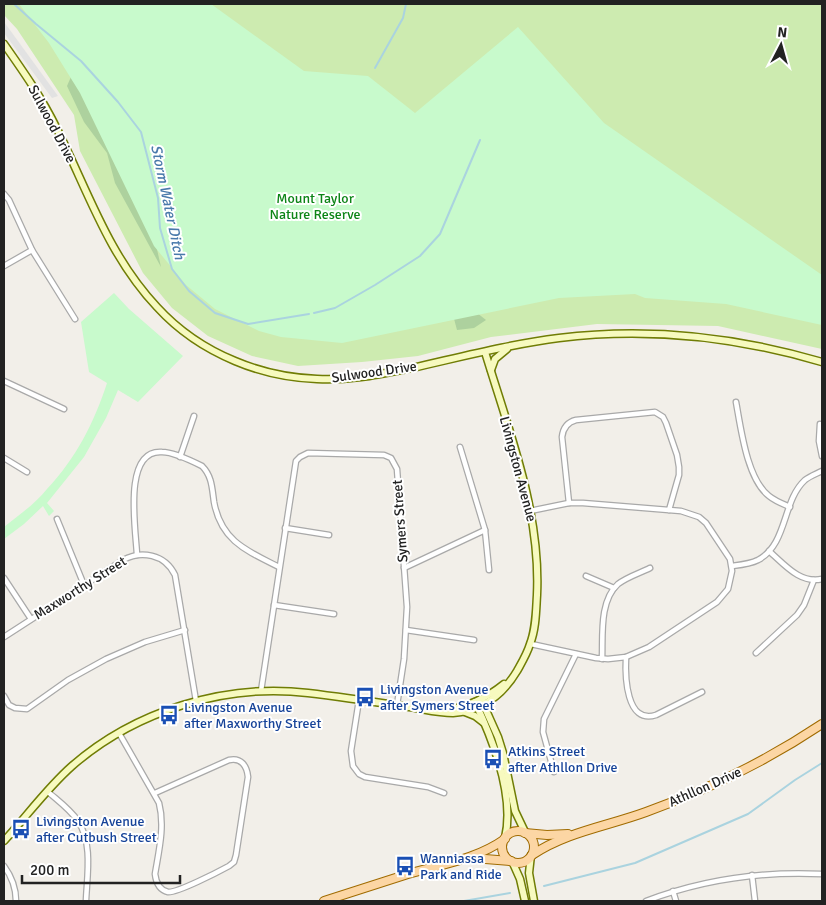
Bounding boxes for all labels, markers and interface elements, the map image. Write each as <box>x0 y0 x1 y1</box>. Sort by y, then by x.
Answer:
north arrow <box>756 20 806 70</box>
text: N <box>777 24 788 42</box>
street label: Sulwood Drive <box>24 82 80 166</box>
water label: Storm Water Ditch <box>147 143 189 262</box>
park label: Mount Taylor Nature Reserve <box>269 190 361 223</box>
street label: Sulwood Drive <box>330 358 418 386</box>
street label: Livingston Avenue <box>496 414 540 524</box>
street label: Symers Street <box>389 479 411 563</box>
street label: Maxworthy Street <box>31 553 130 623</box>
place label: Livingston Avenue after Symers Street <box>380 681 494 714</box>
bus stop icon: Livingston Avenue after Symers Street <box>354 686 376 708</box>
place label: Livingston Avenue after Maxworthy Street <box>184 699 321 732</box>
bus stop icon: Livingston Avenue after Maxworthy Street <box>158 704 180 726</box>
place label: Atkins Street after Athllon Drive <box>508 743 617 776</box>
bus stop icon: Atkins Street after Athllon Drive <box>482 748 504 770</box>
street label: Athllon Drive <box>666 763 744 811</box>
place label: Livingston Avenue after Cutbush Street <box>36 813 157 846</box>
bus stop icon: Livingston Avenue after Cutbush Street <box>10 818 32 840</box>
place label: Wanniassa Park and Ride <box>420 850 502 883</box>
scale bar <box>22 852 180 884</box>
bus stop icon: Wanniassa Park and Ride <box>394 855 416 877</box>
text: 200 m <box>30 861 70 879</box>

